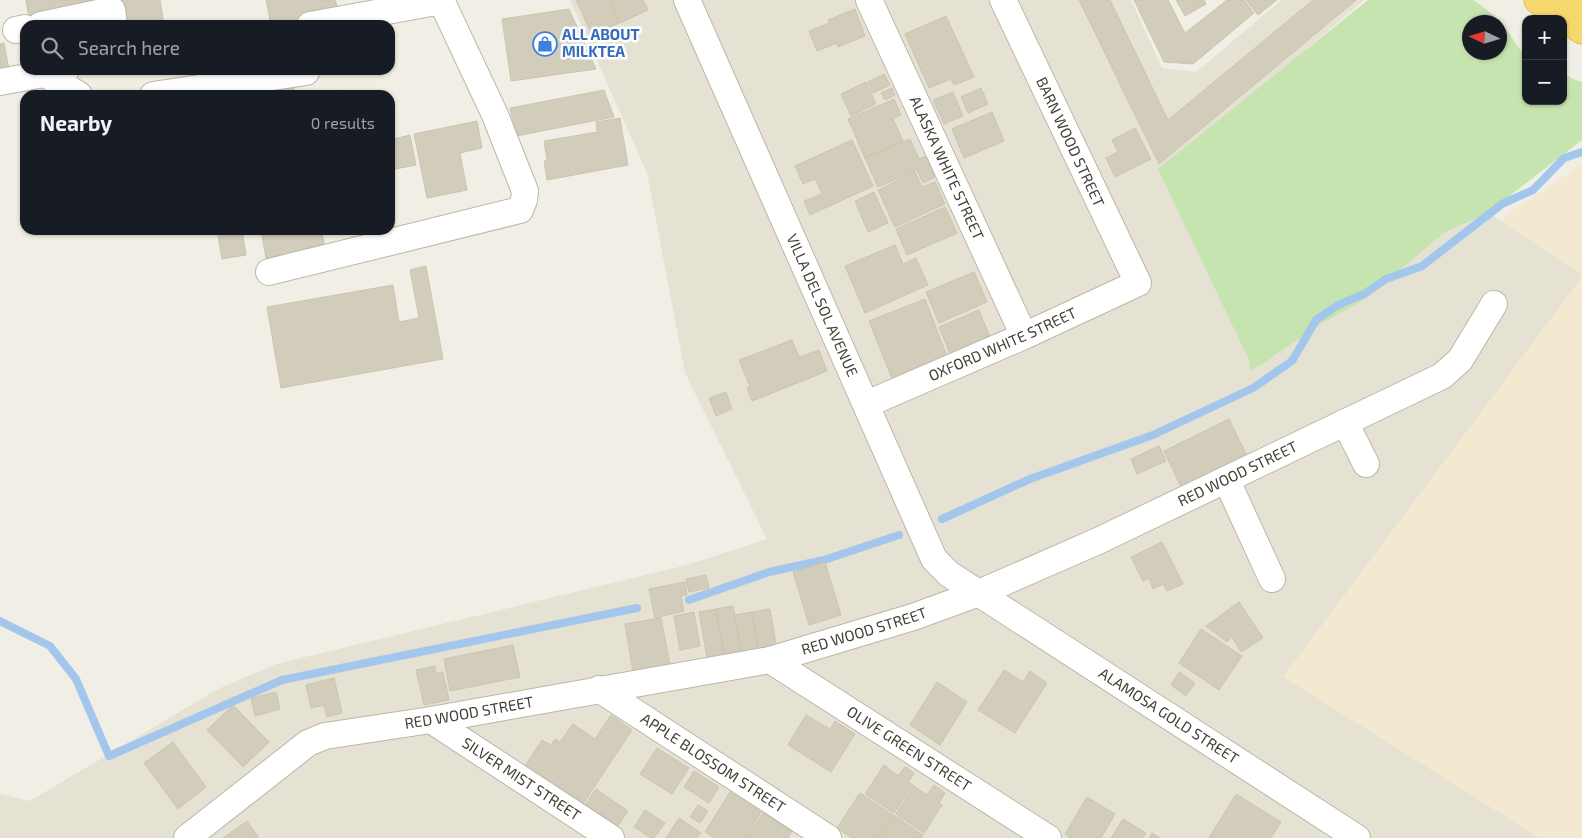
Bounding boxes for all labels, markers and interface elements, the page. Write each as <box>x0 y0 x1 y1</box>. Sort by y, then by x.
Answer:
north arrow <box>1462 15 1507 60</box>
map controls <box>1522 15 1567 105</box>
button: + <box>1522 15 1567 60</box>
search box <box>20 20 395 75</box>
place label: ALL ABOUT MILKTEA <box>562 25 639 60</box>
shop icon: ALL ABOUT MILKTEA <box>532 31 558 57</box>
icon: search <box>38 34 66 62</box>
text: Search here <box>78 36 180 59</box>
button: − <box>1522 60 1567 105</box>
street label: BARN WOOD STREET <box>1033 74 1109 210</box>
street label: ALASKA WHITE STREET <box>906 93 988 243</box>
text: Nearby <box>40 110 112 135</box>
text: 0 results <box>311 113 375 132</box>
street label: VILLA DEL SOL AVENUE <box>784 231 862 379</box>
street label: OXFORD WHITE STREET <box>925 303 1079 384</box>
street label: RED WOOD STREET <box>1175 437 1300 509</box>
street label: RED WOOD STREET <box>799 603 929 658</box>
street label: ALAMOSA GOLD STREET <box>1096 664 1243 767</box>
street label: RED WOOD STREET <box>403 692 535 732</box>
street label: OLIVE GREEN STREET <box>844 702 975 795</box>
street label: APPLE BLOSSOM STREET <box>638 709 789 816</box>
street label: SILVER MIST STREET <box>459 733 585 824</box>

